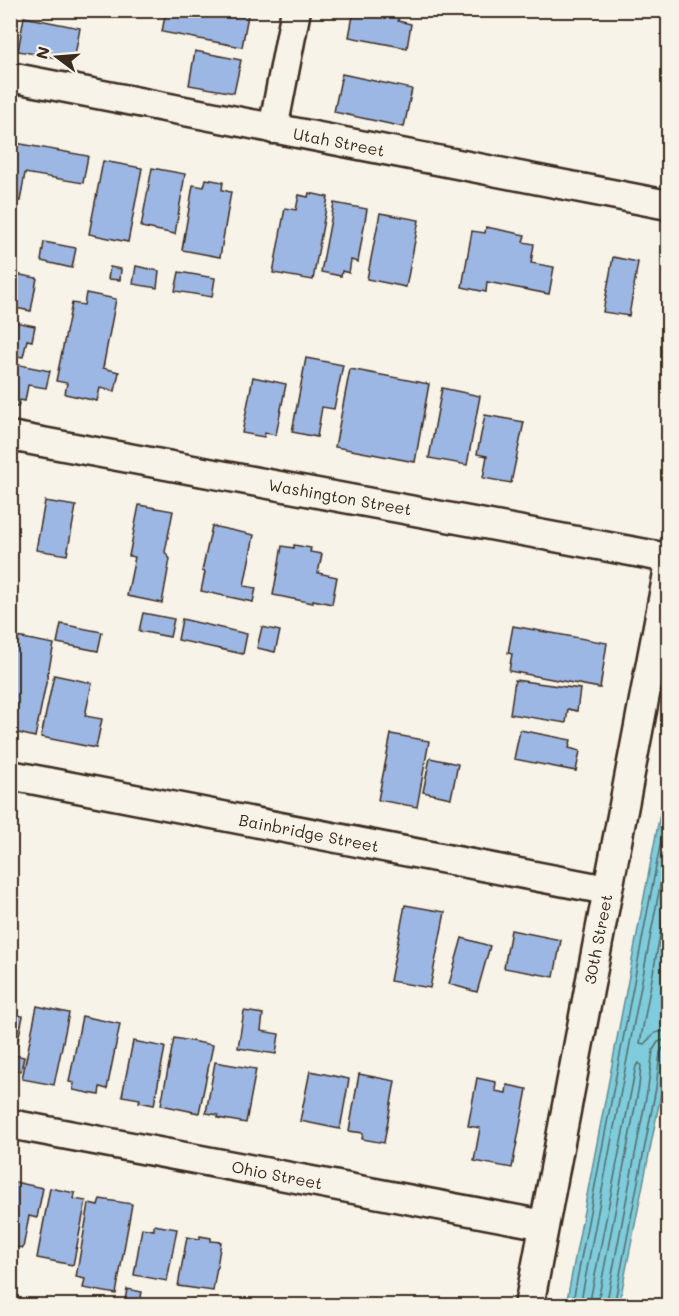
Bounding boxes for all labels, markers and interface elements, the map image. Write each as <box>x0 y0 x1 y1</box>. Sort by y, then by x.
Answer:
north arrow <box>27 27 87 87</box>
text: N <box>30 44 54 61</box>
street label: Utah Street <box>292 122 387 161</box>
street label: Washington Street <box>267 474 413 519</box>
street label: Bainbridge Street <box>237 809 381 856</box>
street label: 30th Street <box>578 892 617 986</box>
street label: Ohio Street <box>230 1155 324 1194</box>

